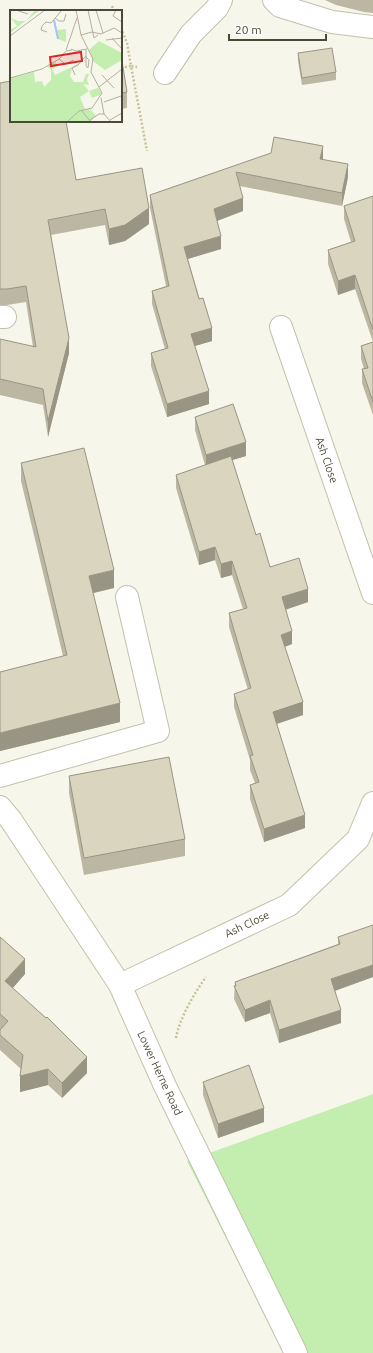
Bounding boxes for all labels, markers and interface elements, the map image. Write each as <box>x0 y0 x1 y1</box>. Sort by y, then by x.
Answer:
inset map <box>10 10 122 122</box>
scale bar <box>229 16 326 42</box>
text: 20 m <box>235 23 262 36</box>
street label: Ash Close <box>314 435 340 485</box>
street label: Ash Close <box>223 908 271 940</box>
street label: Lower Herne Road <box>135 1029 185 1117</box>

